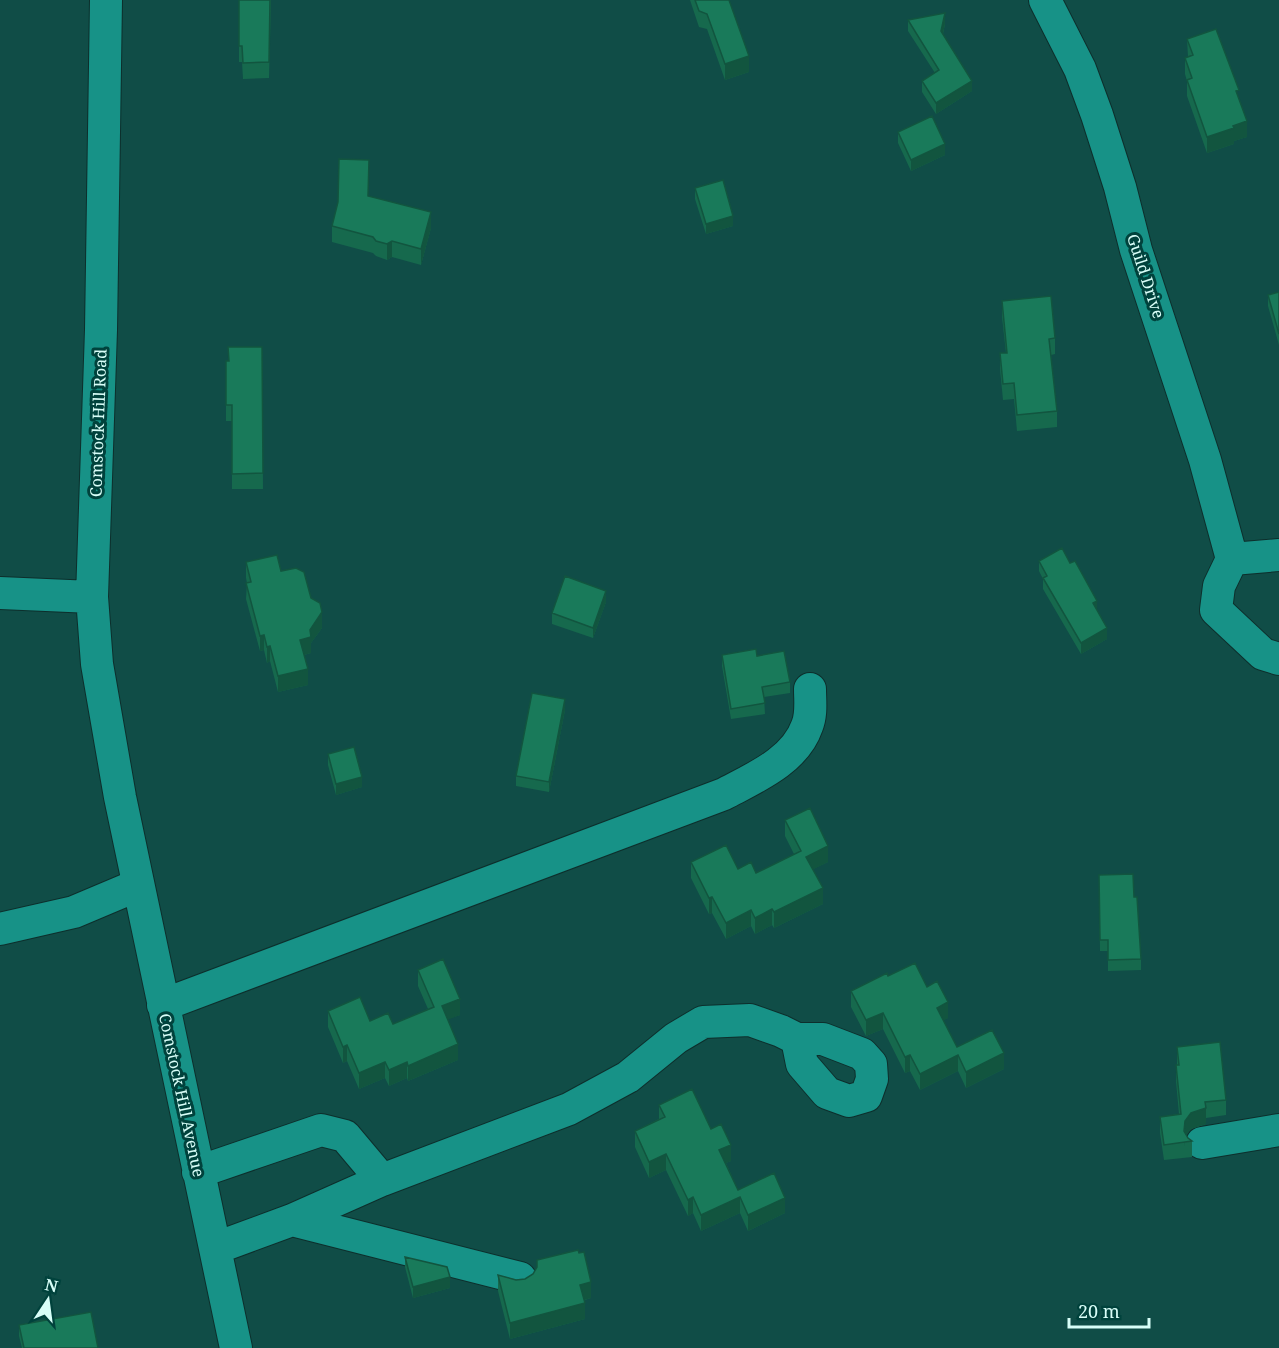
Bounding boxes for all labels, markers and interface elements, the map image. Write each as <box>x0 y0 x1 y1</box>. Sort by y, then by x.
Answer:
street label: Guild Drive <box>1122 231 1170 321</box>
street label: Comstock Hill Road <box>84 348 112 497</box>
street label: Comstock Hill Avenue <box>154 1011 210 1179</box>
north arrow <box>18 1270 78 1330</box>
text: N <box>43 1273 60 1298</box>
scale bar <box>1069 1291 1148 1329</box>
text: 20 m <box>1078 1299 1120 1323</box>

